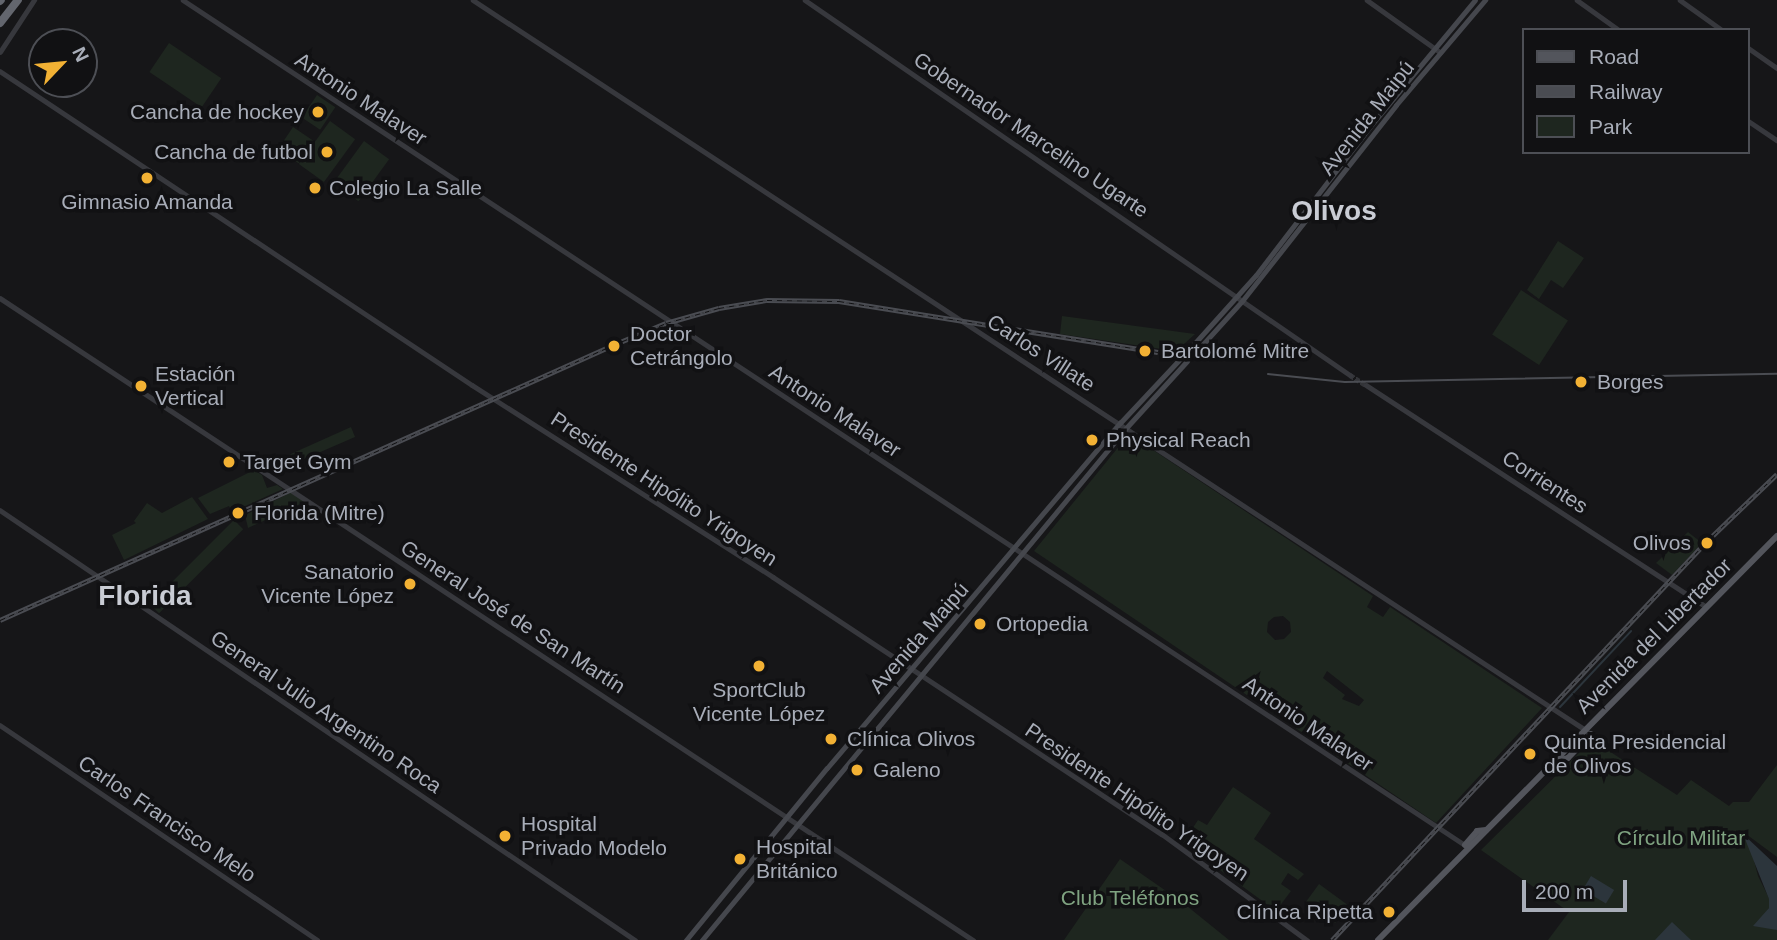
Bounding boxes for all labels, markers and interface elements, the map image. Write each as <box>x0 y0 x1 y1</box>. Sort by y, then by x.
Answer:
north arrow <box>28 28 98 98</box>
legend <box>1522 28 1749 154</box>
text: N <box>68 44 93 65</box>
text: Road <box>1589 45 1639 68</box>
street label: Antonio Malaver <box>291 47 431 151</box>
street label: Gobernador Marcelino Ugarte <box>909 47 1153 223</box>
street label: Avenida Maipú <box>1314 56 1420 180</box>
text: Railway <box>1589 80 1663 103</box>
place label: Cancha de hockey <box>130 99 304 125</box>
marker: Cancha de hockey <box>310 104 326 120</box>
text: Park <box>1589 115 1632 138</box>
place label: Cancha de futbol <box>154 139 313 165</box>
marker: Cancha de futbol <box>319 144 335 160</box>
marker: Gimnasio Amanda <box>139 170 155 186</box>
place label: Colegio La Salle <box>329 175 482 201</box>
marker: Colegio La Salle <box>307 180 323 196</box>
place label: Gimnasio Amanda <box>61 189 233 215</box>
district label: Olivos <box>1291 194 1377 228</box>
street label: Carlos Villate <box>982 309 1100 397</box>
place label: Doctor Cetrángolo <box>630 321 733 371</box>
marker: Doctor Cetrángolo <box>604 336 624 356</box>
place label: Bartolomé Mitre <box>1161 338 1309 364</box>
marker: Bartolomé Mitre <box>1135 341 1155 361</box>
street label: Antonio Malaver <box>765 359 905 463</box>
place label: Estación Vertical <box>155 361 236 411</box>
place label: Borges <box>1597 369 1664 395</box>
marker: Borges <box>1571 372 1591 392</box>
marker: Estación Vertical <box>133 378 149 394</box>
street label: Presidente Hipólito Yrigoyen <box>546 406 782 572</box>
place label: Physical Reach <box>1106 427 1251 453</box>
marker: Physical Reach <box>1084 432 1100 448</box>
street label: Corrientes <box>1498 445 1592 519</box>
place label: Target Gym <box>243 449 352 475</box>
marker: Target Gym <box>221 454 237 470</box>
place label: Florida (Mitre) <box>254 500 385 526</box>
marker: Florida (Mitre) <box>228 503 248 523</box>
place label: Olivos <box>1633 530 1691 556</box>
marker: Olivos <box>1697 533 1717 553</box>
street label: General José de San Martín <box>396 535 630 699</box>
street label: Avenida del Libertador <box>1571 553 1737 719</box>
place label: Sanatorio Vicente López <box>261 559 394 609</box>
marker: Sanatorio Vicente López <box>400 574 420 594</box>
street label: Avenida Maipú <box>864 577 974 699</box>
district label: Florida <box>98 579 192 613</box>
place label: Ortopedia <box>996 611 1088 637</box>
marker: Ortopedia <box>970 614 990 634</box>
street label: General Julio Argentino Roca <box>205 625 447 799</box>
marker: SportClub Vicente López <box>751 658 767 674</box>
street label: Antonio Malaver <box>1238 671 1378 777</box>
place label: SportClub Vicente López <box>693 677 825 727</box>
street label: Presidente Hipólito Yrigoyen <box>1020 717 1254 887</box>
place label: Clínica Olivos <box>847 726 975 752</box>
marker: Clínica Olivos <box>821 729 841 749</box>
place label: Quinta Presidencial de Olivos <box>1544 729 1726 779</box>
marker: Quinta Presidencial de Olivos <box>1522 746 1538 762</box>
street label: Carlos Francisco Melo <box>73 750 261 888</box>
place label: Galeno <box>873 757 941 783</box>
marker: Galeno <box>847 760 867 780</box>
place label: Hospital Privado Modelo <box>521 811 667 861</box>
park label: Círculo Militar <box>1617 825 1745 851</box>
marker: Hospital Privado Modelo <box>495 826 515 846</box>
place label: Hospital Británico <box>756 834 838 884</box>
marker: Hospital Británico <box>730 849 750 869</box>
scale bar <box>1525 866 1630 910</box>
text: 200 m <box>1535 880 1593 903</box>
park label: Club Teléfonos <box>1061 885 1199 911</box>
place label: Clínica Ripetta <box>1236 899 1373 925</box>
marker: Clínica Ripetta <box>1379 902 1399 922</box>

